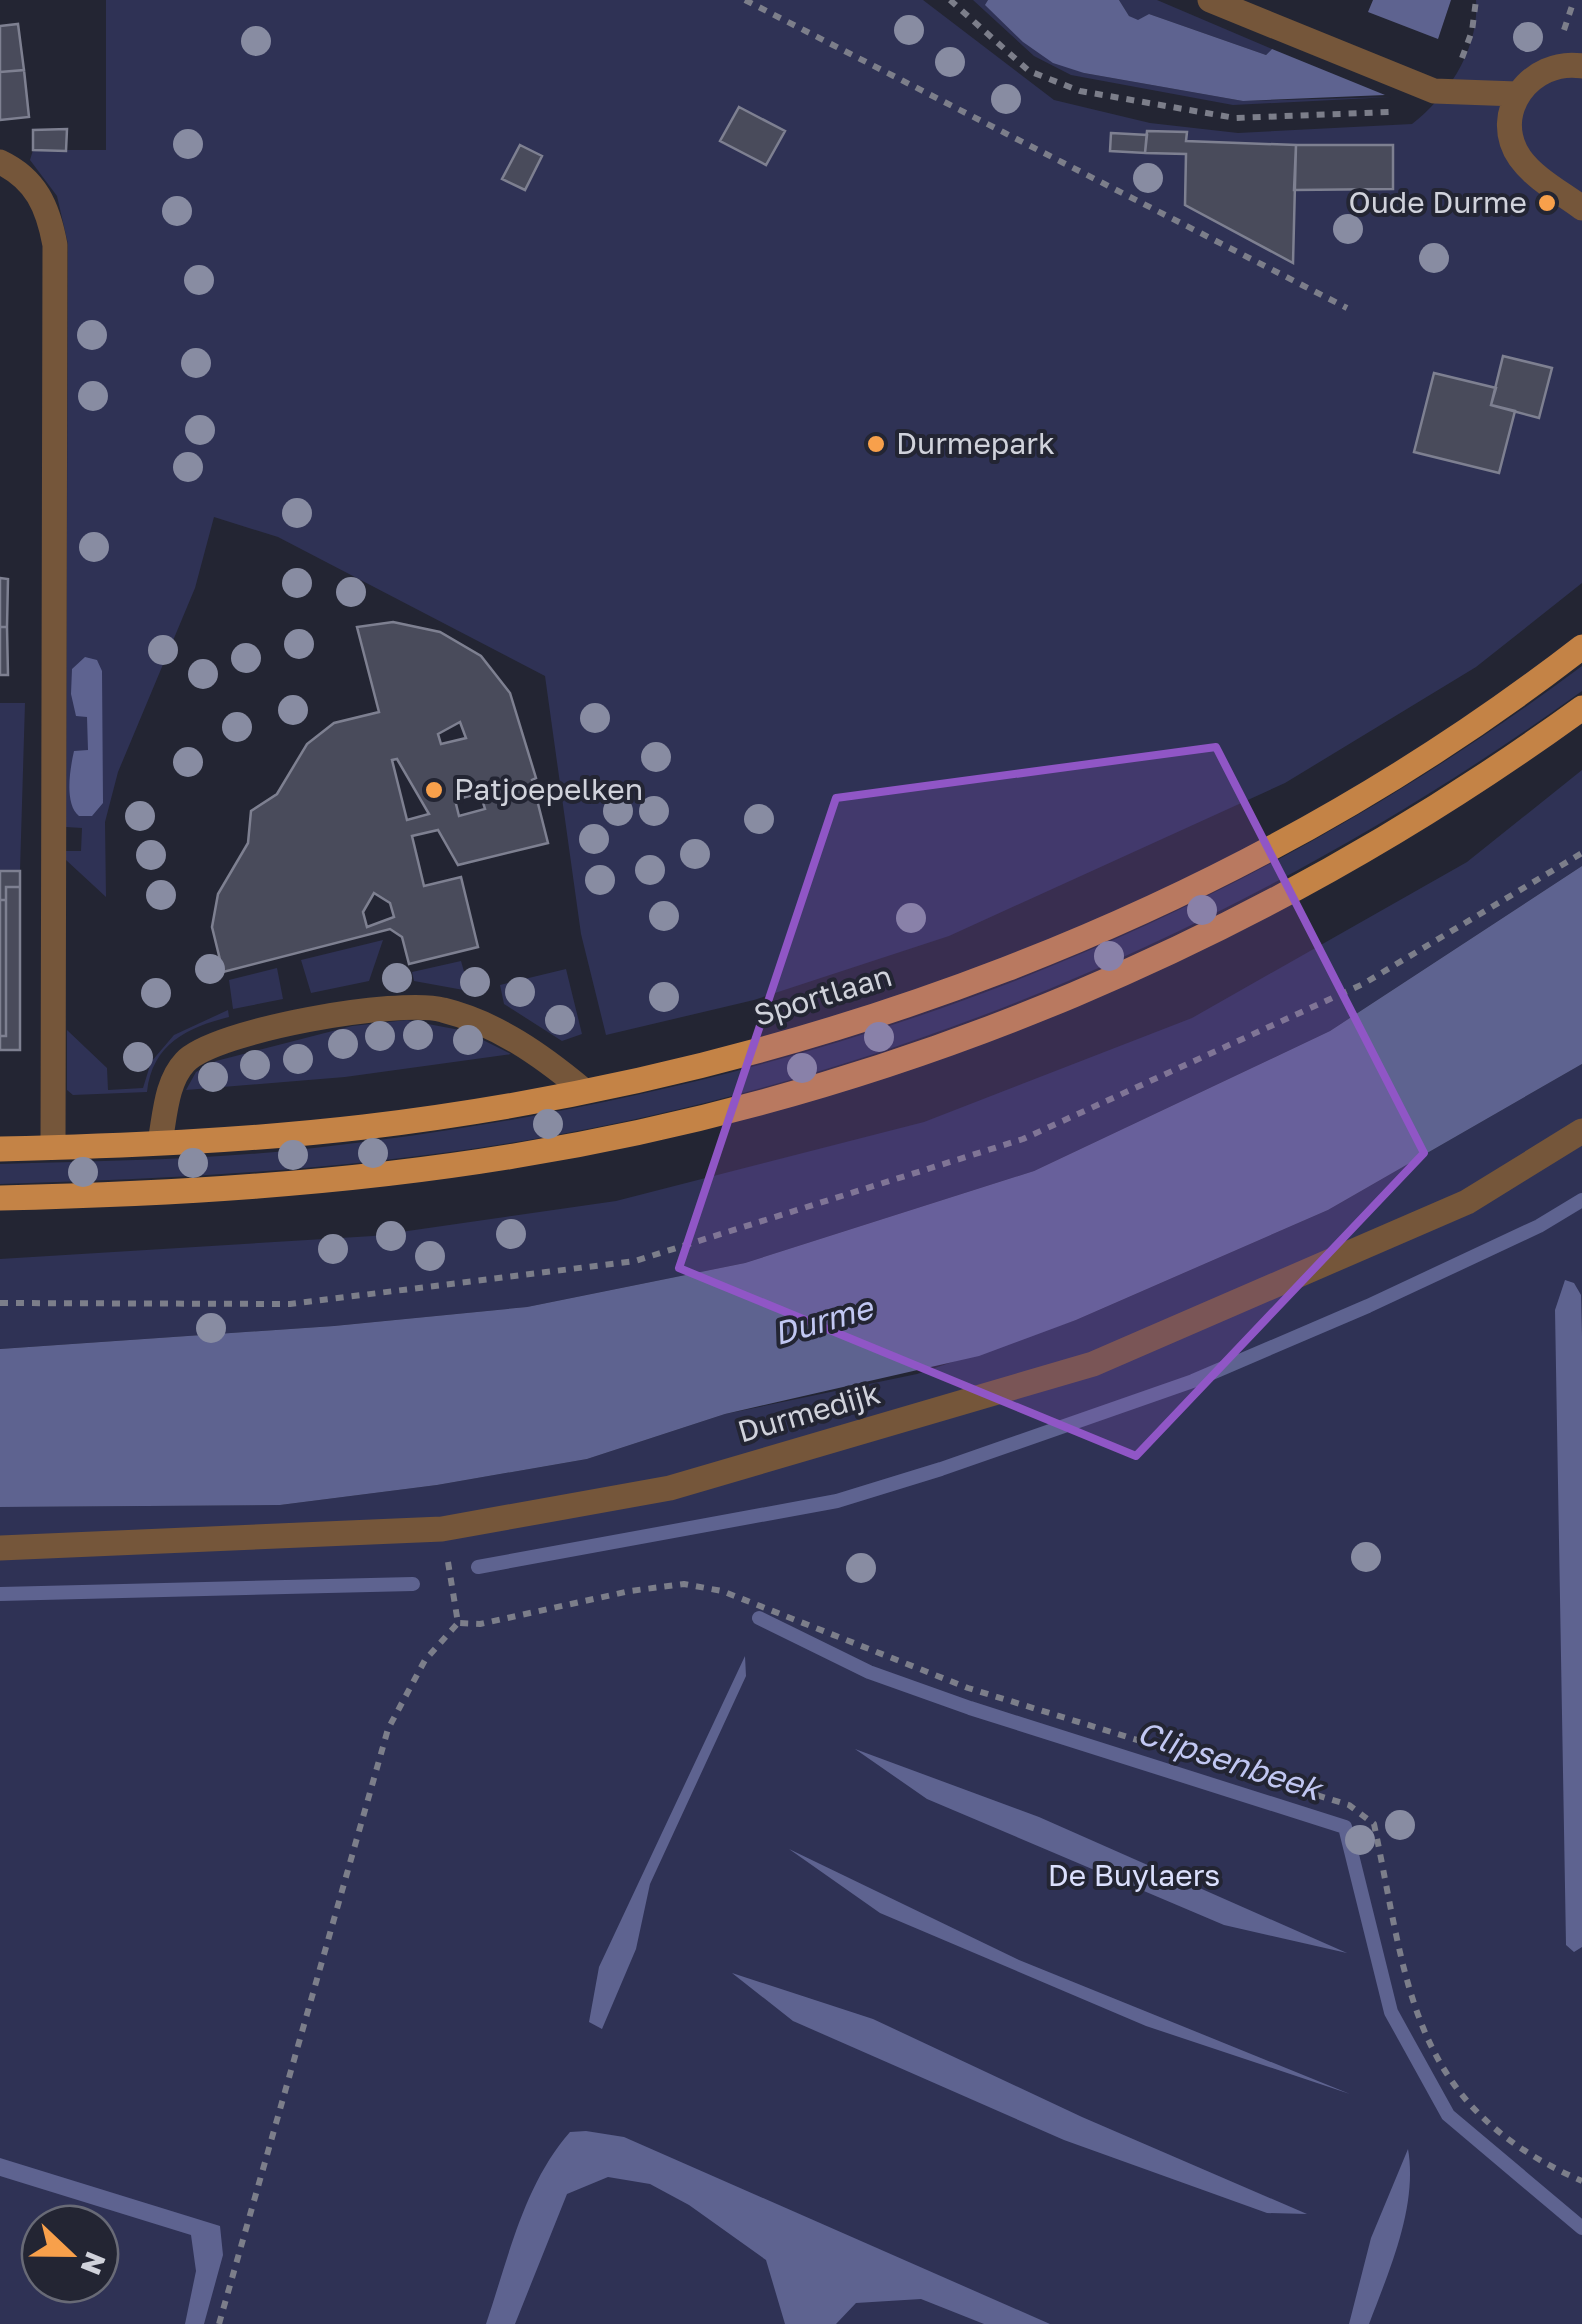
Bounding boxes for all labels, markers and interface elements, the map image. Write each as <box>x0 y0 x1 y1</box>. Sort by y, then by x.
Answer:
place label: Oude Durme <box>1349 184 1527 220</box>
marker: Oude Durme <box>1536 192 1558 214</box>
place label: Durmepark <box>896 425 1055 461</box>
marker: Durmepark <box>865 433 887 455</box>
place label: Patjoepelken <box>454 771 643 807</box>
marker: Patjoepelken <box>423 779 445 801</box>
street label: Sportlaan <box>750 957 896 1033</box>
water label: Durme <box>769 1287 879 1352</box>
street label: Durmedijk <box>733 1375 884 1450</box>
water label: Clipsenbeek <box>1133 1713 1328 1808</box>
park label: De Buylaers <box>1048 1857 1220 1893</box>
north arrow <box>20 2204 120 2304</box>
text: N <box>74 2248 113 2280</box>

